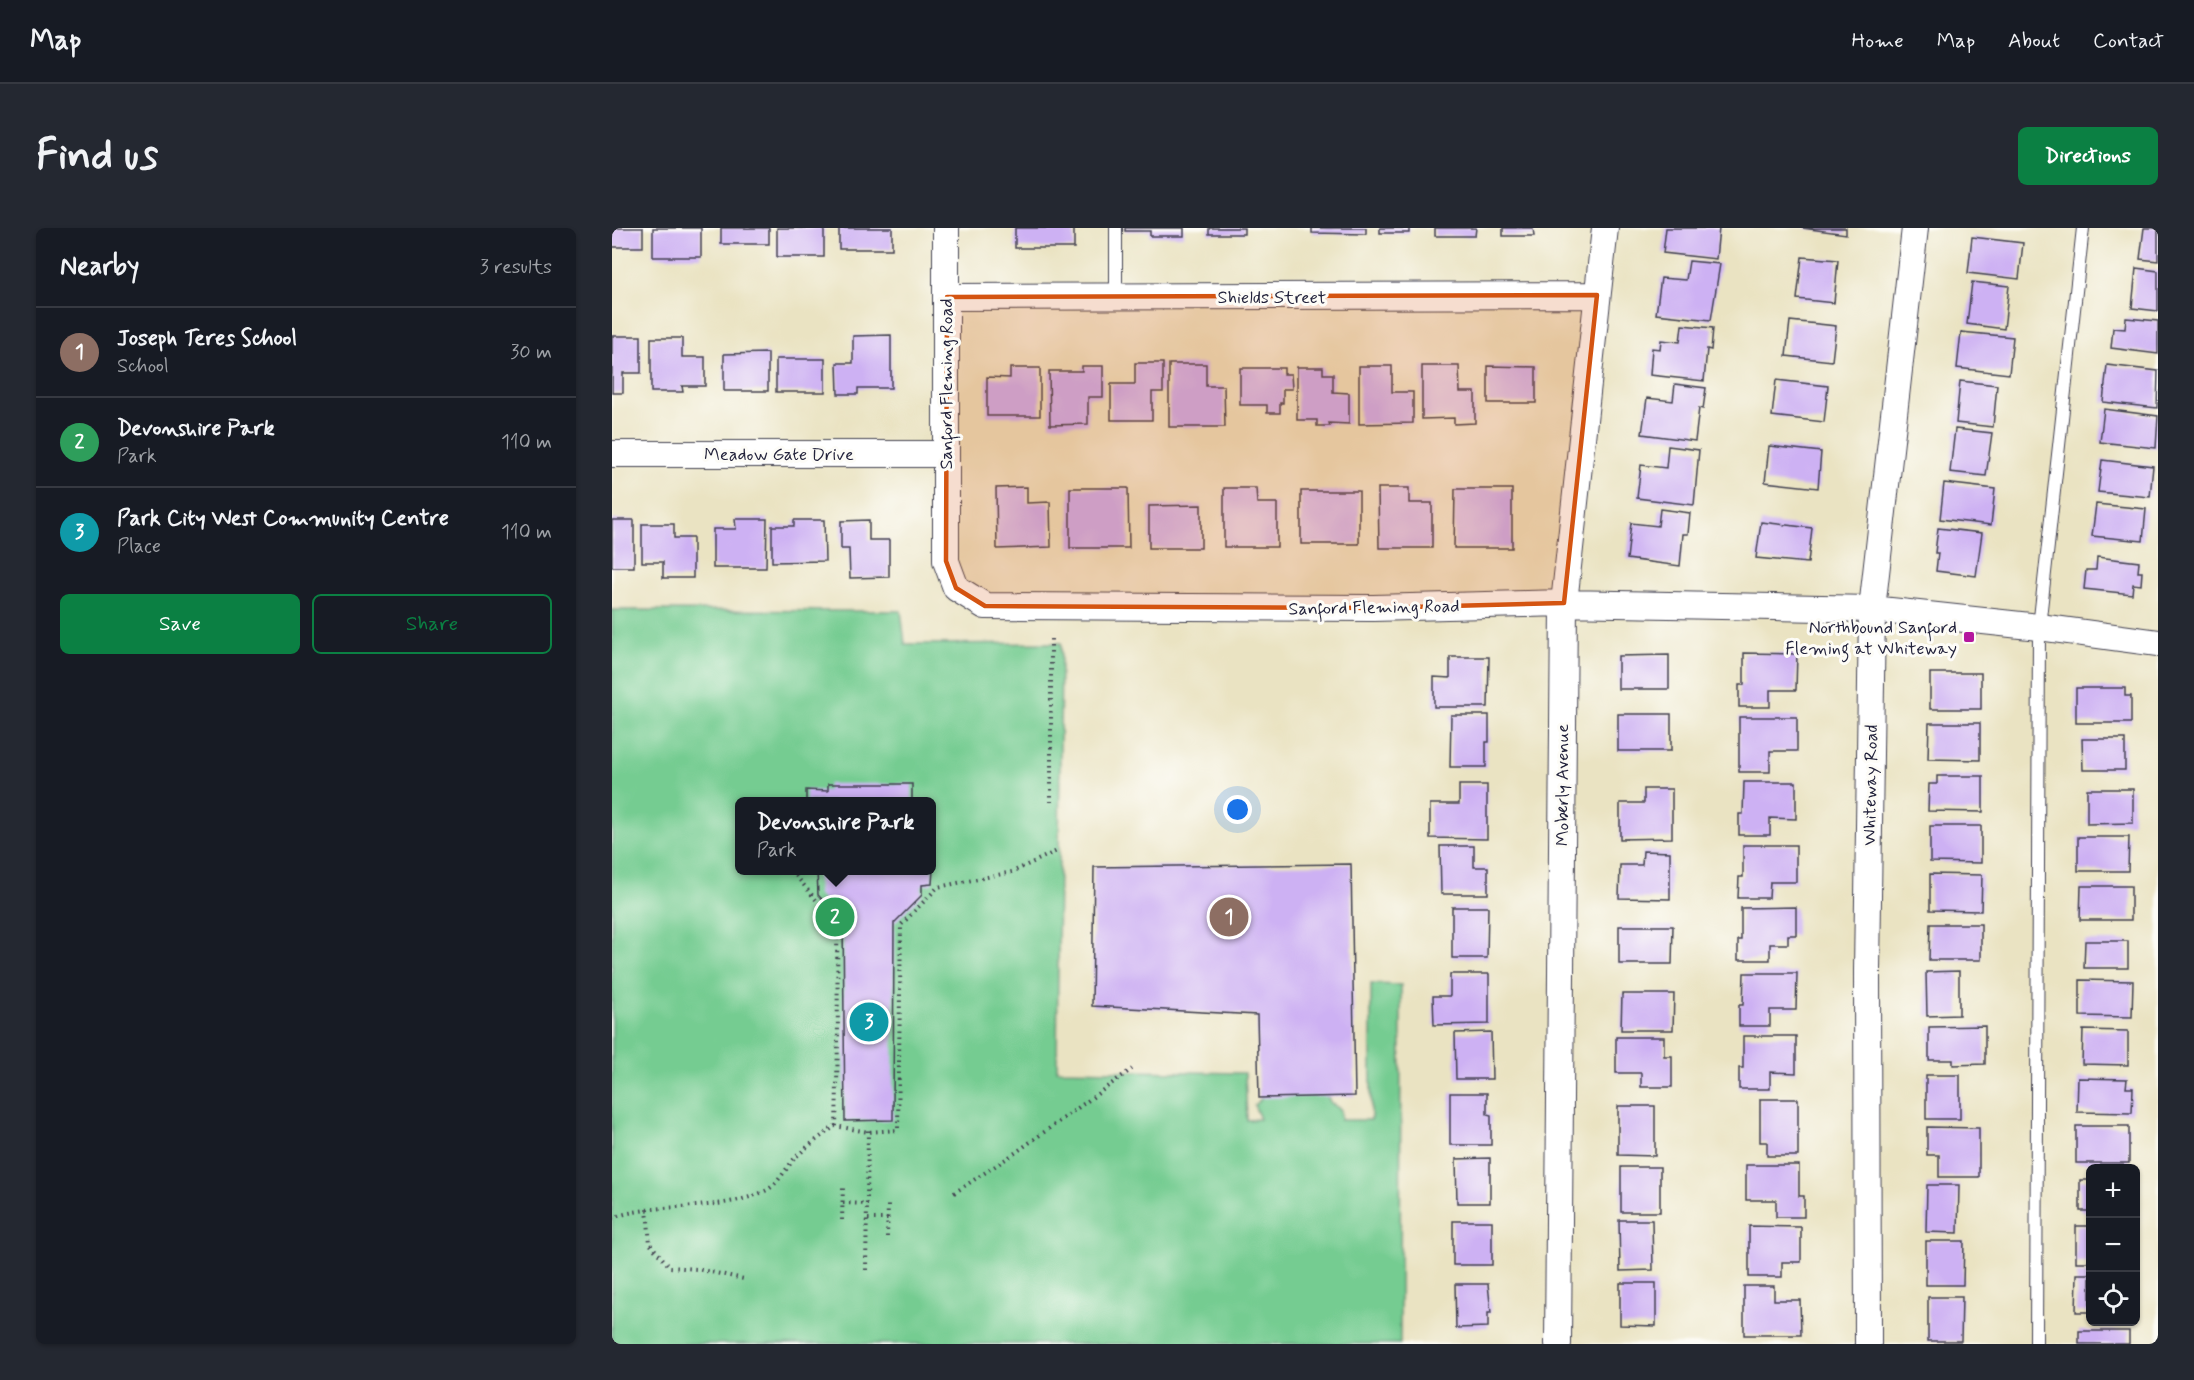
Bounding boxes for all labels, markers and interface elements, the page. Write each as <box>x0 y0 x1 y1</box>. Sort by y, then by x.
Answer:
text: Map <box>30 23 81 60</box>
text: Home <box>1852 27 1904 55</box>
text: Map <box>1937 27 1975 55</box>
text: About <box>2008 27 2060 55</box>
text: Contact <box>2093 27 2164 55</box>
button: Directions <box>2018 127 2158 185</box>
text: Find us <box>36 129 158 184</box>
text: Nearby <box>60 250 139 284</box>
text: 3 results <box>480 254 552 281</box>
street label: Shields Street <box>1218 286 1326 310</box>
street label: Sanford Fleming Road <box>935 298 961 470</box>
text: Joseph Teres School <box>117 325 297 353</box>
text: 1 <box>75 339 84 366</box>
text: 30 m <box>510 339 552 366</box>
text: School <box>117 353 169 380</box>
text: Devonshire Park <box>117 415 275 443</box>
text: 2 <box>75 429 84 456</box>
text: 110 m <box>501 429 552 456</box>
text: Park <box>117 443 157 470</box>
street label: Meadow Gate Drive <box>704 443 854 467</box>
text: Park City West Community Centre <box>117 505 449 533</box>
text: 3 <box>75 519 84 546</box>
text: 110 m <box>501 519 552 546</box>
text: Place <box>117 533 161 560</box>
button: Save <box>60 594 300 654</box>
button: Share <box>312 594 552 654</box>
street label: Sanford Fleming Road <box>1288 595 1460 623</box>
place label: Northbound Sanford Fleming at Whiteway <box>1785 616 1957 663</box>
marker: Northbound Sanford Fleming at Whiteway <box>1962 630 1976 644</box>
street label: Moberly Avenue <box>1551 724 1575 846</box>
street label: Whiteway Road <box>1858 724 1884 846</box>
your location <box>1223 795 1252 824</box>
popup <box>735 797 936 875</box>
text: Devonshire Park <box>757 809 914 837</box>
text: Park <box>757 837 797 864</box>
pin: 2 <box>816 894 854 940</box>
pin: 1 <box>1210 894 1248 940</box>
pin: 3 <box>850 1000 888 1044</box>
map controls <box>2086 1164 2140 1326</box>
button: + <box>2086 1164 2140 1218</box>
button: − <box>2086 1218 2140 1272</box>
button: locate <box>2086 1272 2140 1326</box>

